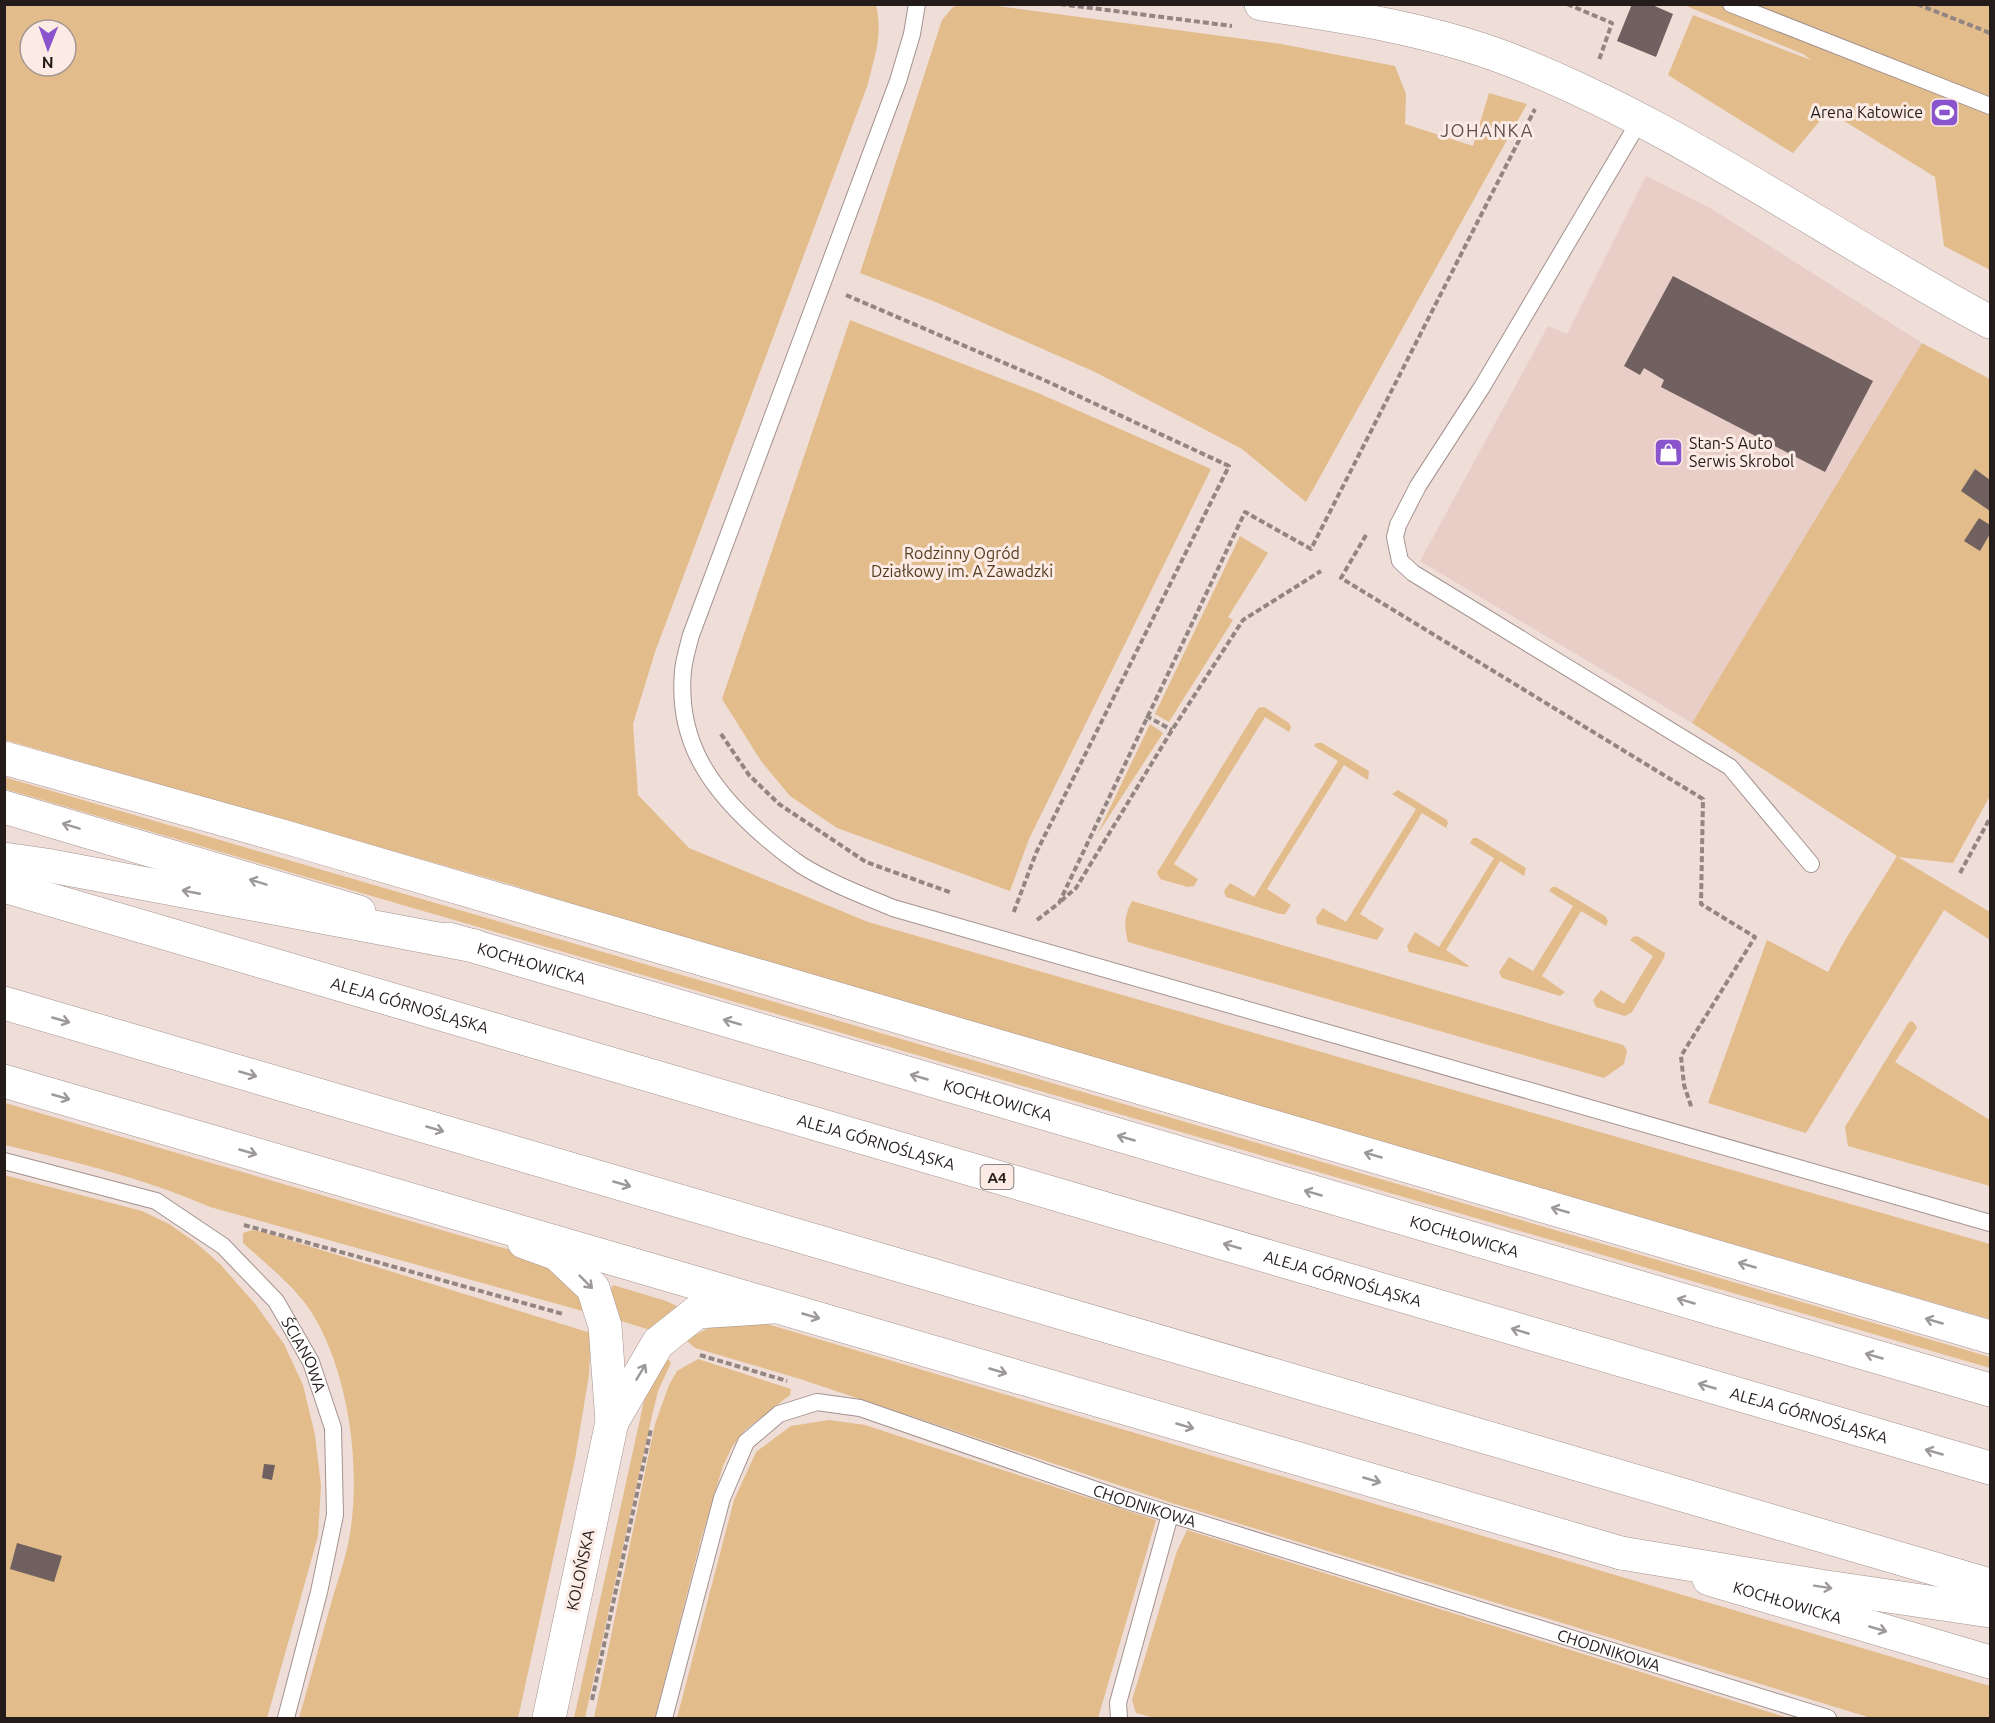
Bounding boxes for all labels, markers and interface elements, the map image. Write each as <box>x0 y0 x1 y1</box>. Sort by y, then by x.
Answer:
north arrow <box>18 18 78 78</box>
text: N <box>42 54 54 72</box>
sports icon: Arena Katowice <box>1928 96 1960 128</box>
place label: Arena Katowice <box>1811 103 1923 121</box>
district label: JOHANKA <box>1440 120 1534 140</box>
place label: Stan-S Auto Serwis Skrobol <box>1689 434 1794 470</box>
shop icon: Stan-S Auto Serwis Skrobol <box>1652 436 1684 468</box>
park label: Rodzinny Ogród Działkowy im. A Zawadzki <box>871 544 1053 580</box>
one-way arrow <box>62 820 81 831</box>
one-way arrow <box>249 876 268 887</box>
one-way arrow <box>181 886 201 897</box>
street label: KOCHŁOWICKA <box>475 939 589 988</box>
street label: ALEJA GÓRNOŚLĄSKA <box>329 973 491 1037</box>
one-way arrow <box>51 1015 70 1026</box>
one-way arrow <box>723 1016 742 1027</box>
one-way arrow <box>238 1069 257 1080</box>
one-way arrow <box>910 1071 929 1082</box>
street label: KOCHŁOWICKA <box>942 1075 1055 1124</box>
one-way arrow <box>51 1092 70 1103</box>
street label: ALEJA GÓRNOŚLĄSKA <box>795 1110 958 1173</box>
one-way arrow <box>425 1124 444 1135</box>
one-way arrow <box>1117 1132 1136 1143</box>
one-way arrow <box>238 1147 257 1158</box>
one-way arrow <box>1364 1149 1383 1160</box>
road number: A4 <box>980 1165 1014 1189</box>
one-way arrow <box>612 1179 631 1190</box>
one-way arrow <box>1304 1187 1323 1198</box>
one-way arrow <box>1551 1204 1570 1215</box>
street label: KOCHŁOWICKA <box>1408 1212 1521 1261</box>
one-way arrow <box>1223 1240 1242 1251</box>
street label: ALEJA GÓRNOŚLĄSKA <box>1262 1247 1424 1310</box>
one-way arrow <box>1738 1259 1757 1270</box>
one-way arrow <box>578 1275 593 1289</box>
one-way arrow <box>1677 1295 1696 1306</box>
one-way arrow <box>801 1311 820 1322</box>
street label: ŚCIANOWA <box>278 1313 330 1395</box>
one-way arrow <box>1925 1315 1944 1326</box>
one-way arrow <box>1511 1325 1530 1336</box>
one-way arrow <box>1865 1350 1884 1361</box>
one-way arrow <box>636 1364 648 1381</box>
one-way arrow <box>988 1366 1007 1377</box>
one-way arrow <box>1698 1380 1717 1391</box>
street label: ALEJA GÓRNOŚLĄSKA <box>1728 1383 1891 1447</box>
one-way arrow <box>1175 1420 1194 1432</box>
one-way arrow <box>1925 1446 1944 1457</box>
one-way arrow <box>1362 1475 1381 1486</box>
street label: CHODNIKOWA <box>1091 1481 1199 1531</box>
street label: KOLOŃSKA <box>561 1527 597 1612</box>
street label: KOCHŁOWICKA <box>1731 1578 1845 1627</box>
one-way arrow <box>1813 1581 1833 1592</box>
one-way arrow <box>1868 1624 1887 1635</box>
street label: CHODNIKOWA <box>1555 1626 1663 1675</box>

